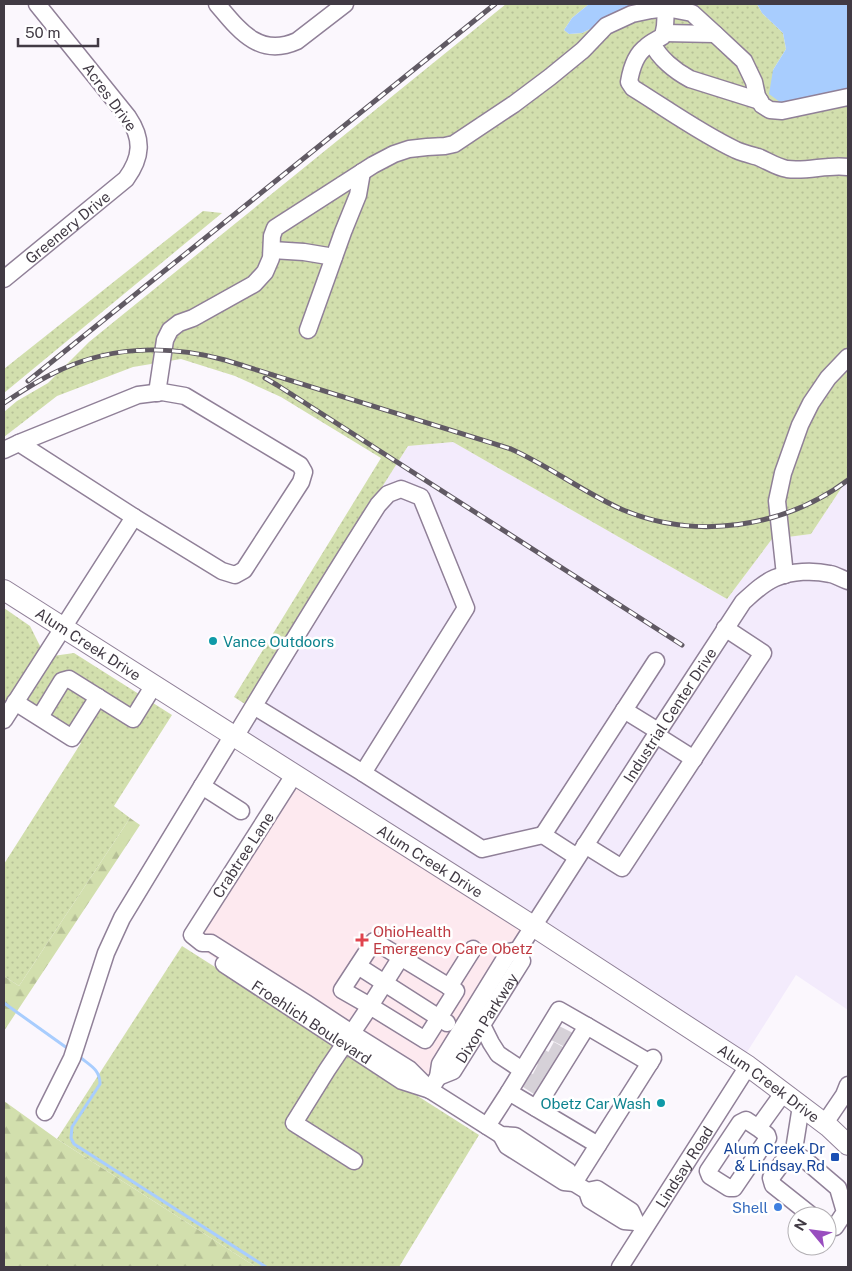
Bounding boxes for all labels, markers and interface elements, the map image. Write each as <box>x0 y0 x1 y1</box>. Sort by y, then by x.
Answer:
scale bar <box>18 15 98 47</box>
text: 50 m <box>25 24 60 41</box>
street label: Acres Drive <box>80 60 140 134</box>
street label: Greenery Drive <box>22 187 113 267</box>
street label: Alum Creek Drive <box>33 604 144 683</box>
place label: Vance Outdoors <box>223 633 334 650</box>
marker: Vance Outdoors <box>207 635 219 647</box>
street label: Industrial Center Drive <box>620 644 719 785</box>
street label: Crabtree Lane <box>209 809 277 901</box>
street label: Alum Creek Drive <box>374 821 486 901</box>
place label: OhioHealth Emergency Care Obetz <box>373 923 532 957</box>
marker: OhioHealth Emergency Care Obetz <box>355 933 369 947</box>
street label: Dixon Parkway <box>452 970 521 1066</box>
street label: Froehlich Boulevard <box>249 976 375 1067</box>
street label: Alum Creek Drive <box>715 1040 823 1125</box>
place label: Obetz Car Wash <box>541 1095 651 1112</box>
marker: Obetz Car Wash <box>655 1097 667 1109</box>
street label: Lindsay Road <box>652 1123 716 1210</box>
place label: Alum Creek Dr & Lindsay Rd <box>723 1140 825 1174</box>
marker: Alum Creek Dr & Lindsay Rd <box>829 1151 841 1163</box>
place label: Shell <box>732 1199 768 1216</box>
marker: Shell <box>772 1201 784 1213</box>
north arrow <box>787 1206 837 1256</box>
text: N <box>791 1216 810 1233</box>

